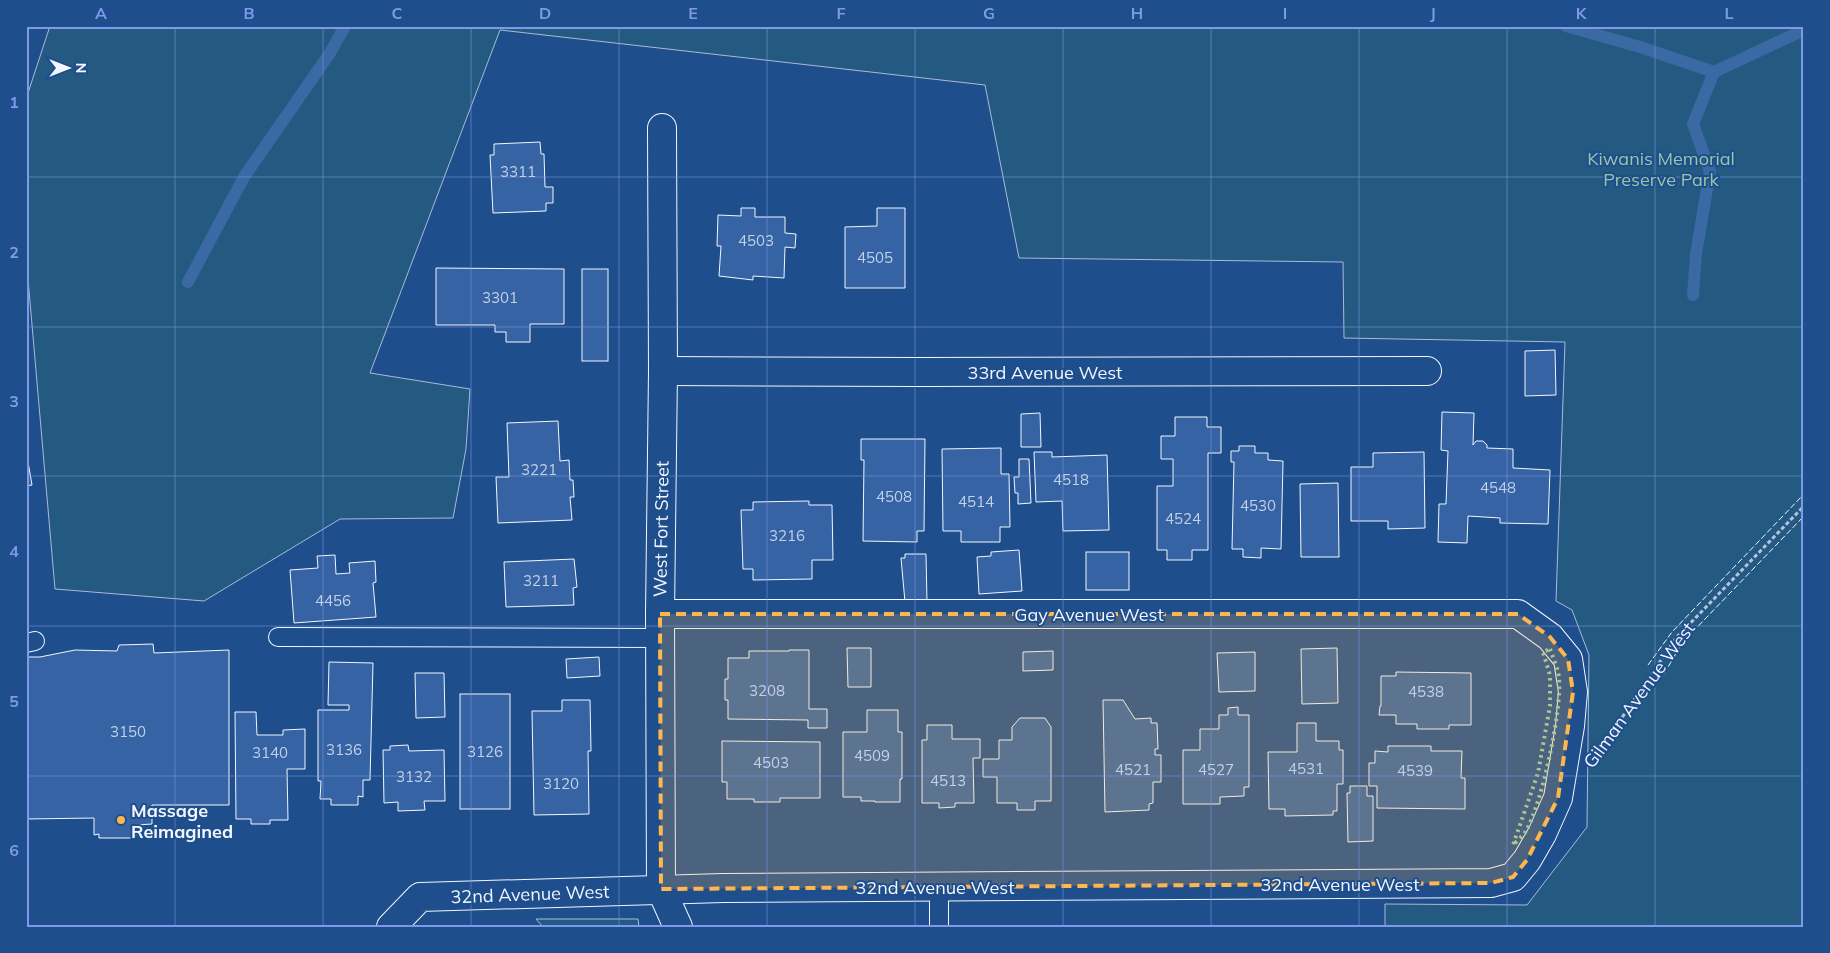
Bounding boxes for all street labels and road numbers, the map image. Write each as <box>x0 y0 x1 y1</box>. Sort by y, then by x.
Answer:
street label: 33rd Avenue West <box>968 361 1122 384</box>
street label: West Fort Street <box>648 461 674 597</box>
street label: Gay Avenue West <box>1014 603 1164 626</box>
street label: Gilman Avenue West <box>1578 618 1700 772</box>
street label: 32nd Avenue West <box>1261 873 1419 896</box>
street label: 32nd Avenue West <box>856 876 1014 899</box>
street label: 32nd Avenue West <box>450 880 610 908</box>

